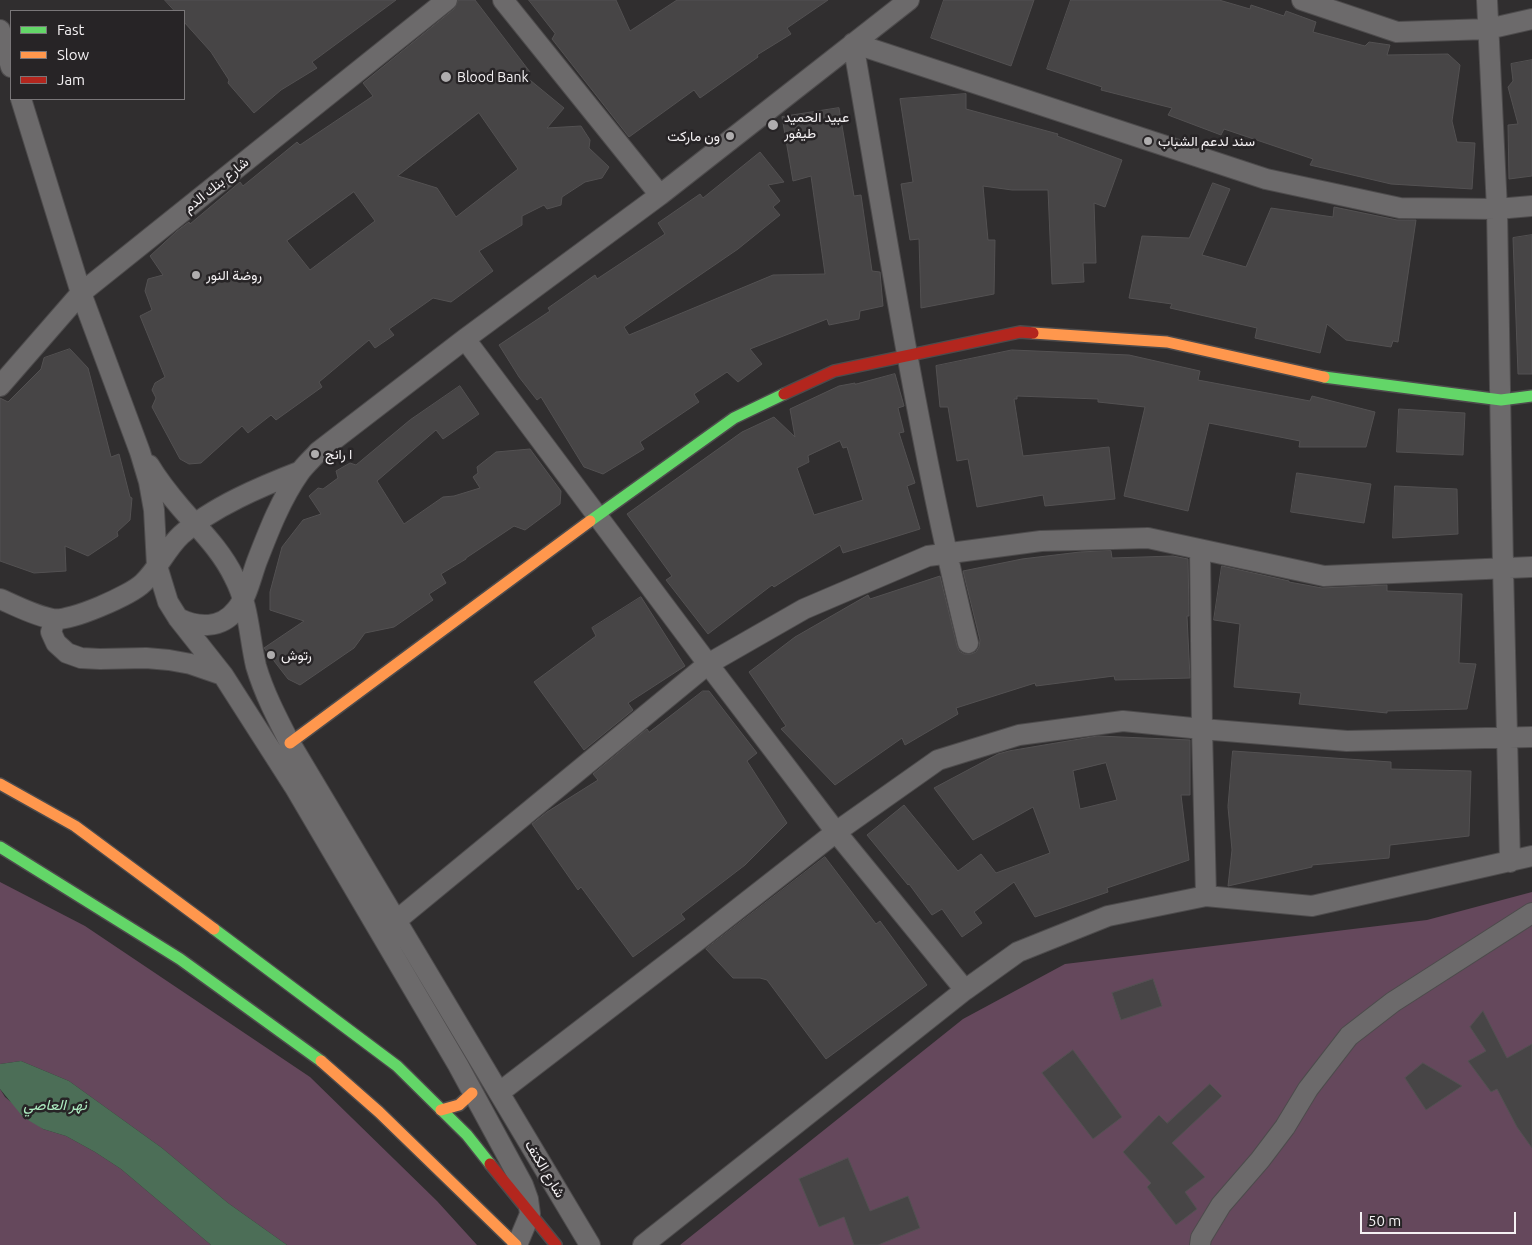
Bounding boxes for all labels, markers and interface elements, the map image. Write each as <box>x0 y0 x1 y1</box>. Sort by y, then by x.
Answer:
legend <box>10 10 185 100</box>
text: Fast <box>57 21 84 38</box>
text: Slow <box>57 46 89 63</box>
place label: Blood Bank <box>457 69 528 85</box>
marker: Blood Bank <box>439 70 453 84</box>
text: Jam <box>57 71 85 88</box>
place label: عبيد الحميد طيفور <box>784 109 849 142</box>
marker: عبيد الحميد طيفور <box>766 118 780 132</box>
place label: ون ماركت <box>667 128 720 144</box>
marker: ون ماركت <box>724 130 736 142</box>
place label: سند لدعم الشباب <box>1158 133 1255 149</box>
marker: سند لدعم الشباب <box>1142 135 1154 147</box>
street label: شارع بنك الدم <box>180 154 252 216</box>
place label: روضة النور <box>206 267 262 283</box>
marker: روضة النور <box>190 269 202 281</box>
place label: ا رانج <box>325 446 352 462</box>
marker: ا رانج <box>309 448 321 460</box>
place label: رتوش <box>281 647 312 663</box>
marker: رتوش <box>265 649 277 661</box>
water label: نهر العاصي <box>23 1096 87 1114</box>
street label: شارع الكتف <box>521 1137 569 1201</box>
scale bar <box>1362 1202 1518 1234</box>
text: 50 m <box>1368 1212 1401 1229</box>

